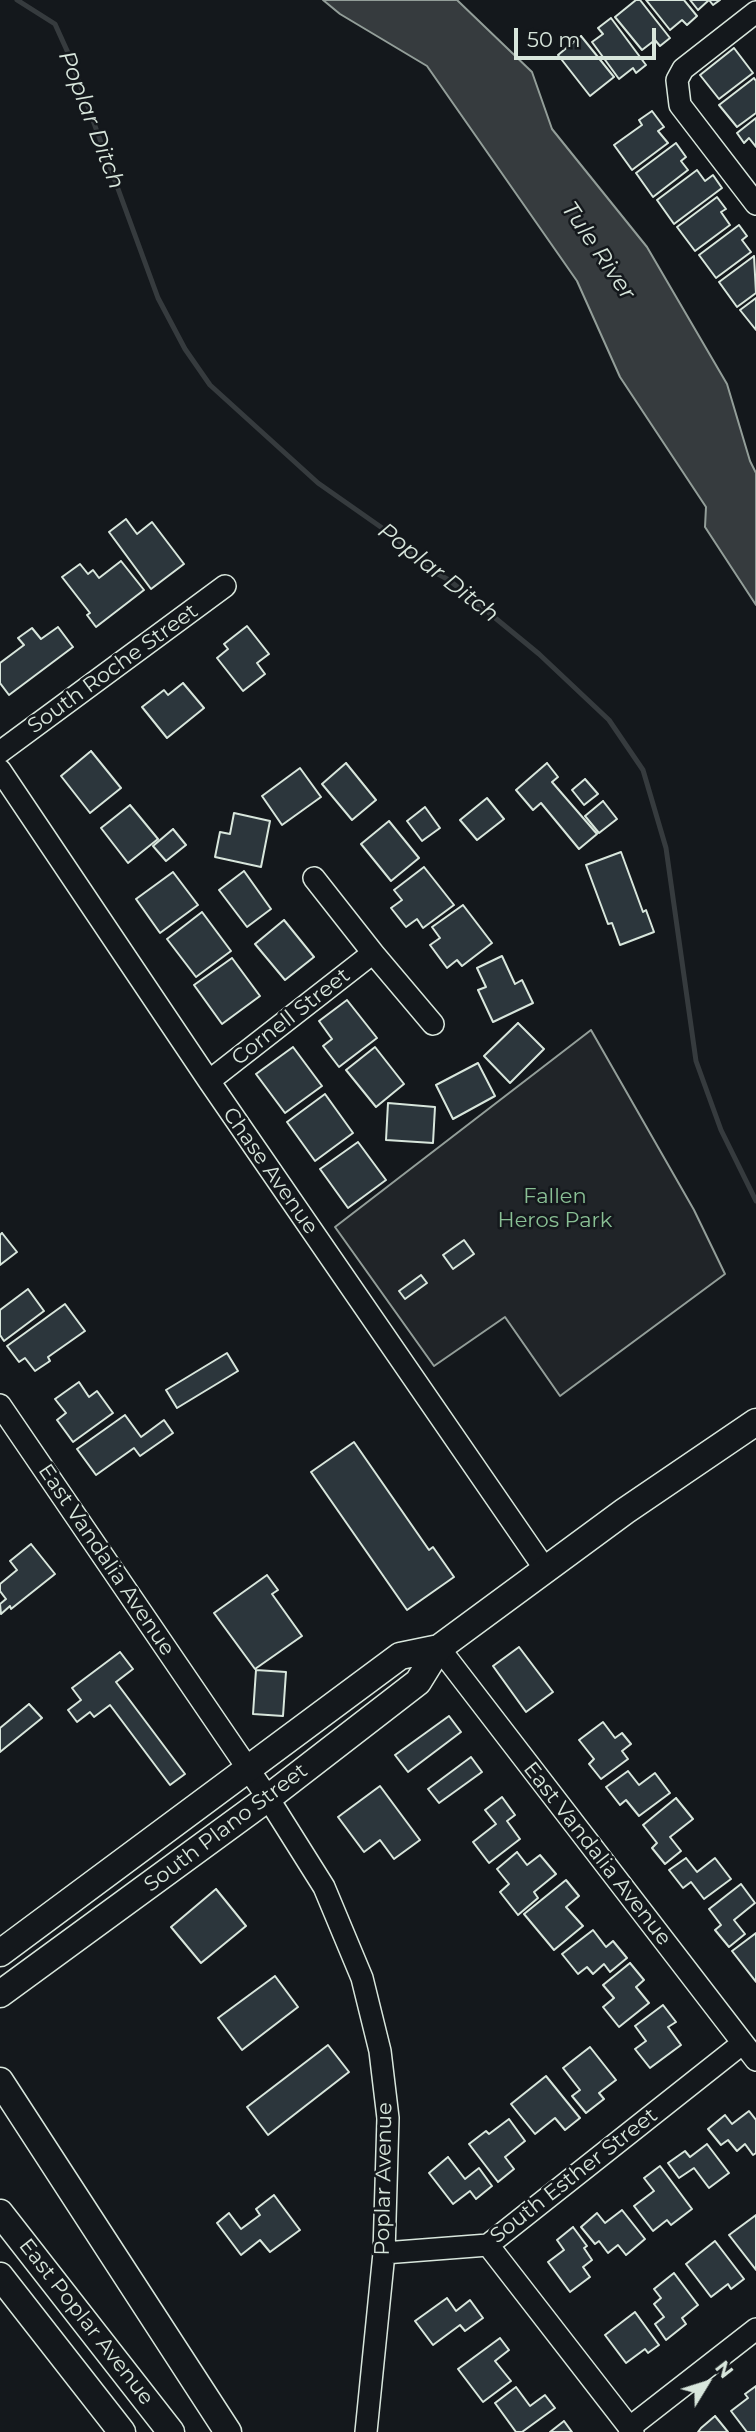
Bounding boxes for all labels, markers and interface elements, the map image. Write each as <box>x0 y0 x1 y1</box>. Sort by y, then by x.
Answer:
scale bar <box>518 14 660 58</box>
text: 50 m <box>527 27 581 52</box>
water label: Poplar Ditch <box>52 47 130 193</box>
water label: Tule River <box>555 197 641 305</box>
water label: Poplar Ditch <box>372 517 504 629</box>
street label: South Roche Street <box>23 599 203 739</box>
street label: Cornell Street <box>227 963 355 1071</box>
street label: Chase Avenue <box>217 1103 323 1239</box>
park label: Fallen Heros Park <box>498 1184 612 1234</box>
street label: East Vandalia Avenue <box>32 1459 180 1661</box>
street label: East Vandalia Avenue <box>518 1757 676 1951</box>
street label: South Plano Street <box>139 1758 313 1898</box>
street label: Poplar Avenue <box>370 2102 398 2256</box>
street label: South Esther Street <box>485 2103 663 2249</box>
street label: East Poplar Avenue <box>13 2234 159 2410</box>
north arrow <box>672 2348 742 2418</box>
text: N <box>710 2357 738 2383</box>

